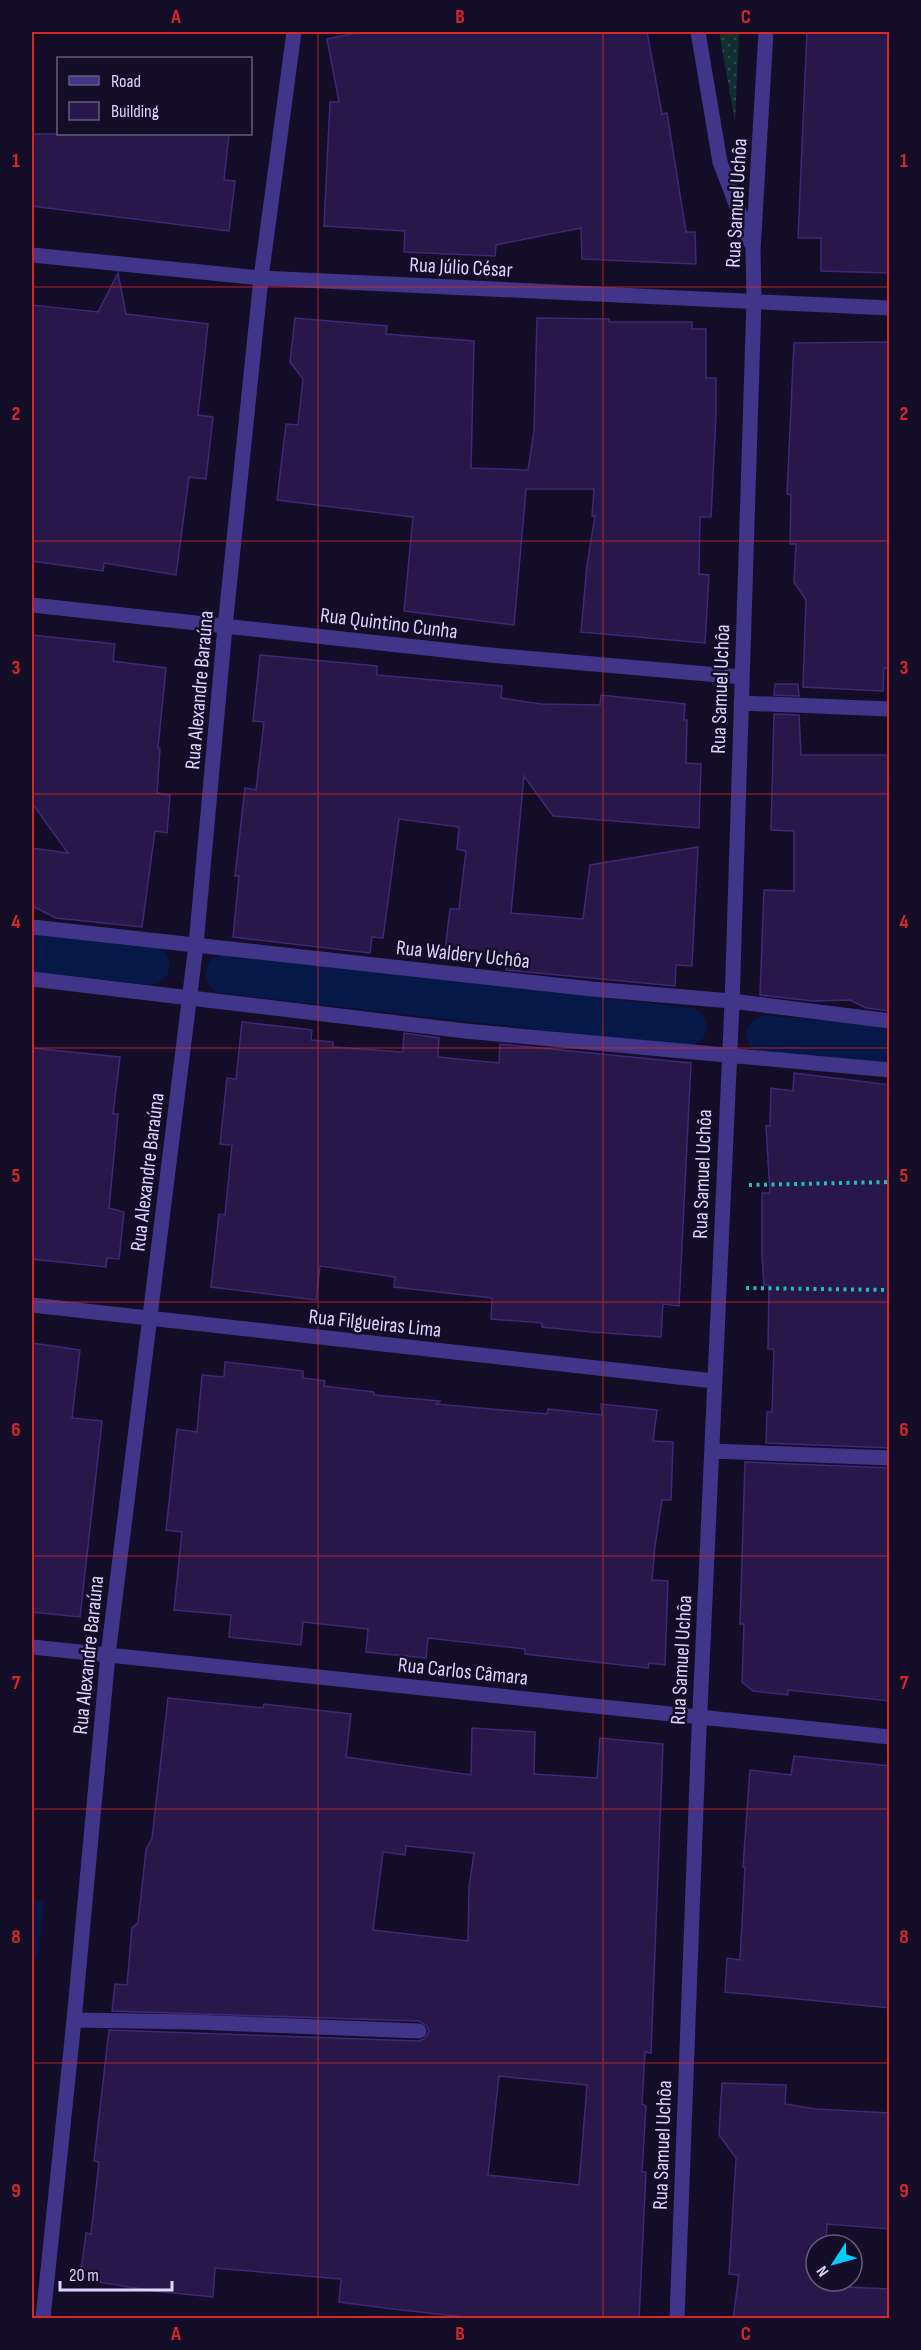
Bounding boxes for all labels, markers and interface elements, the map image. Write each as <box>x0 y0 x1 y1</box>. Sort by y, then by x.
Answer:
text: A <box>170 5 181 29</box>
text: B <box>455 5 465 29</box>
text: C <box>741 5 751 29</box>
legend <box>57 57 252 135</box>
text: Road <box>111 71 141 92</box>
text: Building <box>111 101 159 122</box>
street label: Rua Samuel Uchôa <box>721 138 752 268</box>
text: 1 <box>12 149 20 173</box>
text: 1 <box>900 149 908 173</box>
street label: Rua Júlio César <box>409 252 513 283</box>
text: 2 <box>12 402 20 426</box>
text: 2 <box>900 402 908 426</box>
street label: Rua Quintino Cunha <box>319 603 459 644</box>
street label: Rua Alexandre Baraúna <box>180 610 219 771</box>
street label: Rua Samuel Uchôa <box>706 624 735 754</box>
text: 3 <box>12 656 21 680</box>
text: 3 <box>900 656 909 680</box>
text: 4 <box>11 910 21 934</box>
text: 4 <box>899 910 909 934</box>
street label: Rua Waldery Uchôa <box>395 935 531 974</box>
street label: Rua Alexandre Baraúna <box>125 1091 170 1253</box>
street label: Rua Samuel Uchôa <box>688 1109 717 1239</box>
text: 5 <box>12 1164 21 1188</box>
text: 5 <box>900 1164 909 1188</box>
street label: Rua Filgueiras Lima <box>307 1304 443 1343</box>
text: 6 <box>11 1418 21 1442</box>
text: 6 <box>899 1418 909 1442</box>
street label: Rua Alexandre Baraúna <box>68 1574 109 1736</box>
street label: Rua Samuel Uchôa <box>666 1595 697 1725</box>
street label: Rua Carlos Câmara <box>397 1652 529 1691</box>
text: 7 <box>12 1671 21 1695</box>
text: 7 <box>900 1671 909 1695</box>
text: 8 <box>11 1925 21 1949</box>
text: 8 <box>899 1925 909 1949</box>
street label: Rua Samuel Uchôa <box>648 2080 677 2210</box>
text: 9 <box>11 2179 21 2203</box>
text: 9 <box>899 2179 909 2203</box>
north arrow <box>804 2233 864 2293</box>
scale bar <box>60 2254 172 2292</box>
text: N <box>813 2262 833 2280</box>
text: 20 m <box>69 2265 99 2286</box>
text: A <box>170 2322 181 2346</box>
text: B <box>455 2322 465 2346</box>
text: C <box>741 2322 751 2346</box>

